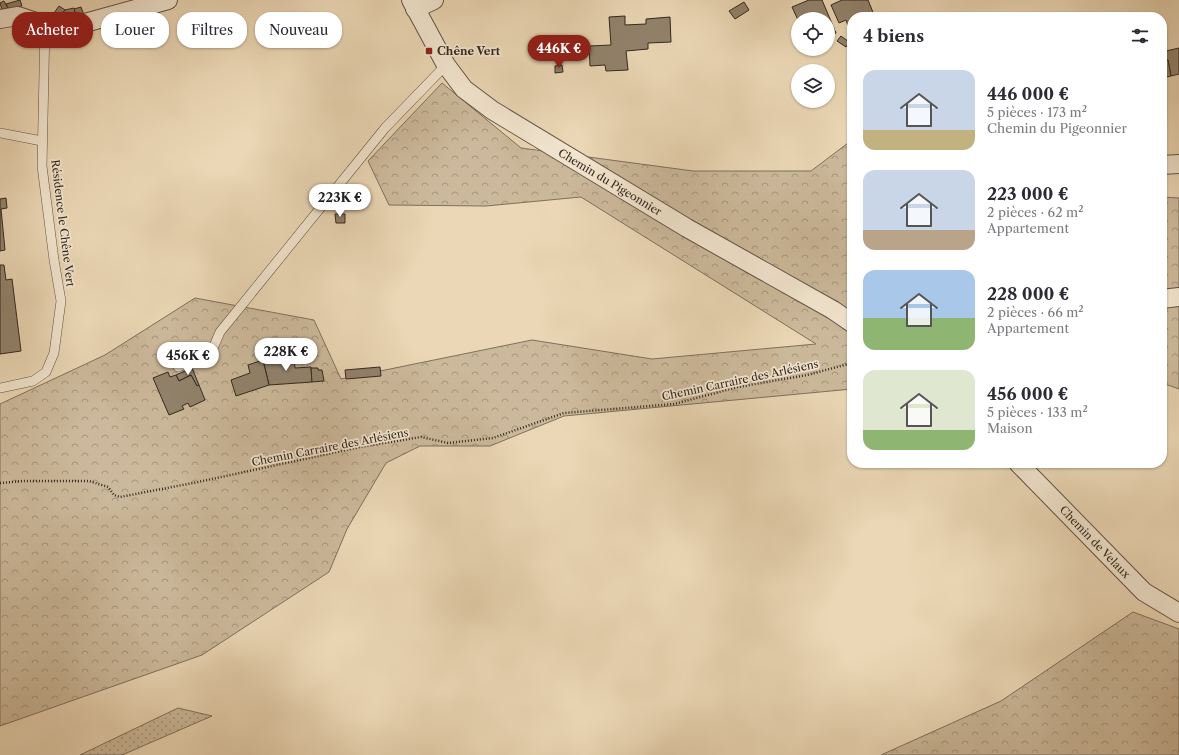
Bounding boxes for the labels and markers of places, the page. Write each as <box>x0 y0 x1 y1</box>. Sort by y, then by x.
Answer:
pin: 446K € <box>526 35 592 69</box>
place label: Chêne Vert <box>437 44 501 58</box>
marker: Chêne Vert <box>424 46 434 56</box>
pin: 223K € <box>307 184 373 218</box>
pin: 228K € <box>253 338 319 372</box>
pin: 456K € <box>155 342 221 376</box>

